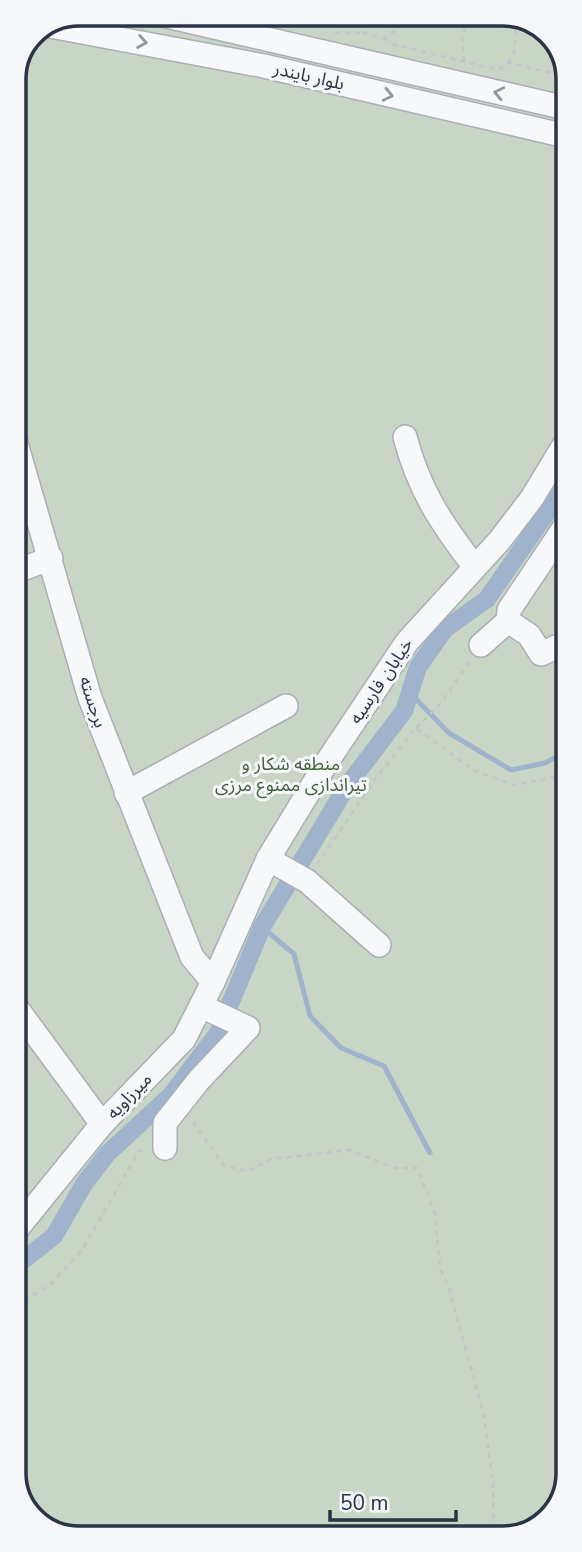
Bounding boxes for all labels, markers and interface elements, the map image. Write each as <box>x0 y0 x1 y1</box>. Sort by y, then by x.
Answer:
one-way arrow <box>136 34 148 49</box>
street label: بلوار بایندر <box>270 56 347 96</box>
one-way arrow <box>382 86 394 101</box>
one-way arrow <box>493 87 505 101</box>
street label: خیابان فارسیه <box>344 633 418 729</box>
street label: برجسته <box>73 673 113 731</box>
park label: منطقه شکار و تیراندازی ممنوع مرزی <box>215 752 367 799</box>
street label: میرزاویه <box>101 1068 157 1124</box>
scale bar <box>330 1478 456 1522</box>
text: 50 m <box>340 1489 389 1517</box>

